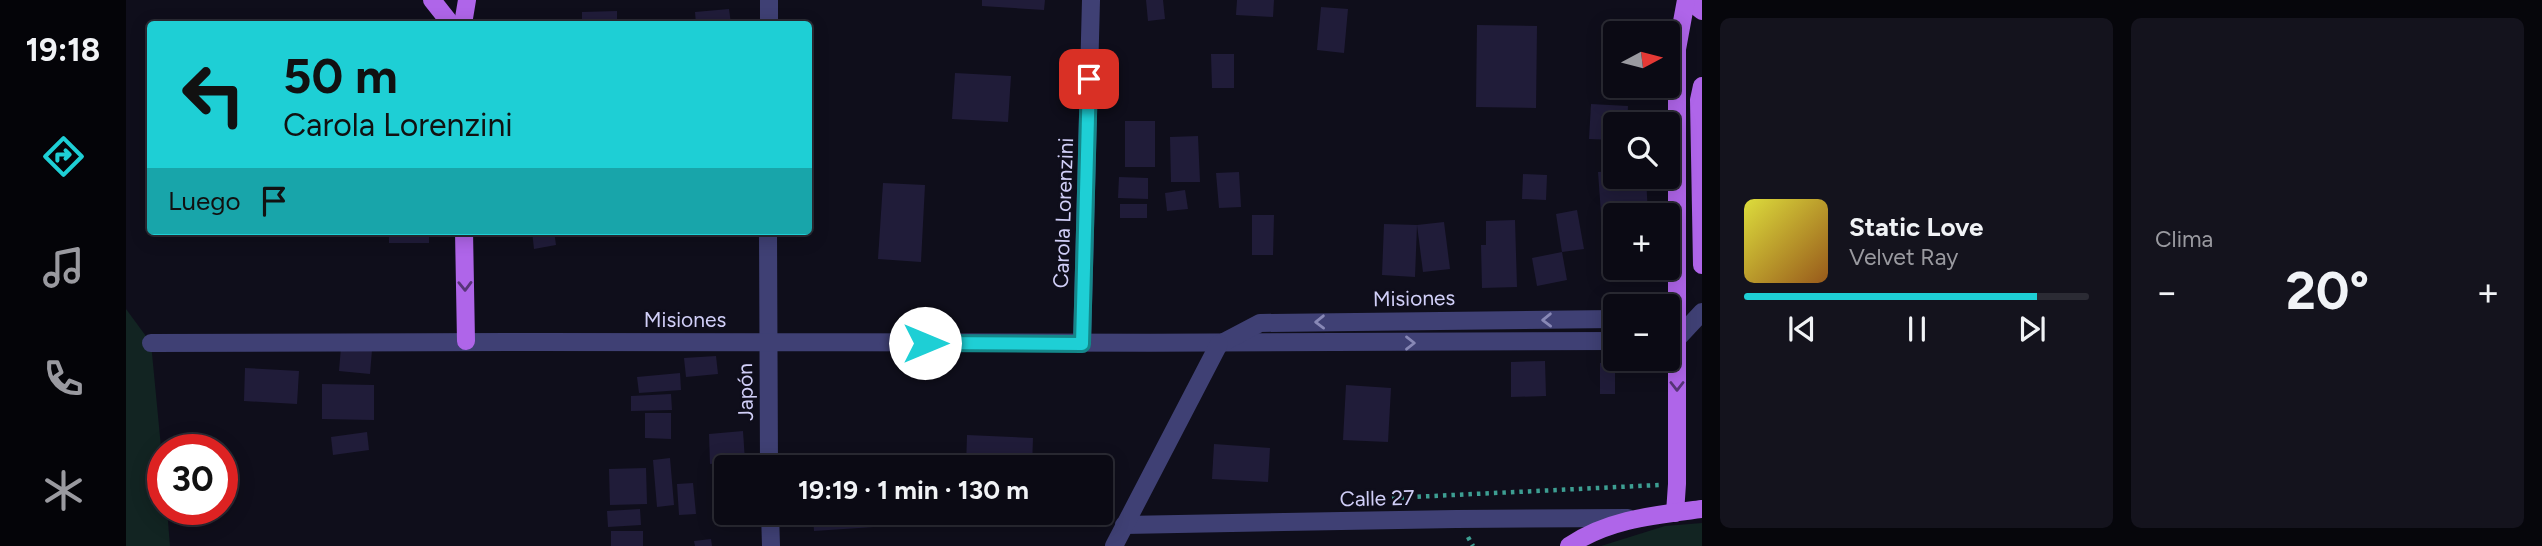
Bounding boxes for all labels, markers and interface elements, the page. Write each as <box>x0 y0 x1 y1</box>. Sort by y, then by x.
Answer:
north arrow <box>1603 21 1680 98</box>
map controls <box>1603 21 1680 371</box>
text: 19:18 <box>26 31 100 69</box>
text: 50 m <box>283 46 398 105</box>
icon: left <box>168 49 259 140</box>
pin <box>1059 49 1119 109</box>
icon: arrive <box>1070 60 1108 98</box>
text: Carola Lorenzini <box>283 106 513 144</box>
button: search <box>1603 112 1680 189</box>
icon: directions <box>39 132 88 181</box>
street label: Carola Lorenzini <box>1048 137 1078 289</box>
icon: arrive <box>255 182 293 220</box>
text: Luego <box>168 185 241 217</box>
button: + <box>1603 203 1680 280</box>
text: Static Love <box>1849 211 1983 243</box>
text: Clima <box>2155 225 2213 253</box>
icon: music <box>39 243 88 292</box>
text: Velvet Ray <box>1849 243 1958 271</box>
text: 20° <box>2286 260 2369 322</box>
text: − <box>2155 269 2179 315</box>
text: + <box>2476 269 2500 315</box>
one-way arrow <box>457 281 473 292</box>
street label: Misiones <box>1373 285 1455 311</box>
button: − <box>1603 294 1680 371</box>
position arrow <box>888 306 962 380</box>
street label: Misiones <box>644 307 726 332</box>
icon: previous <box>1783 310 1821 348</box>
icon: pause <box>1898 310 1936 348</box>
icon: next <box>2013 310 2051 348</box>
one-way arrow <box>1541 312 1552 328</box>
one-way arrow <box>1314 314 1324 330</box>
one-way arrow <box>1405 335 1416 350</box>
icon: phone <box>39 354 88 403</box>
street label: Japón <box>732 363 758 421</box>
one-way arrow <box>1669 381 1685 392</box>
speed limit sign: 30 <box>147 434 238 525</box>
icon: climate <box>39 466 88 515</box>
text: 19:19 · 1 min · 130 m <box>798 474 1029 506</box>
street label: Calle 27 <box>1339 485 1415 511</box>

